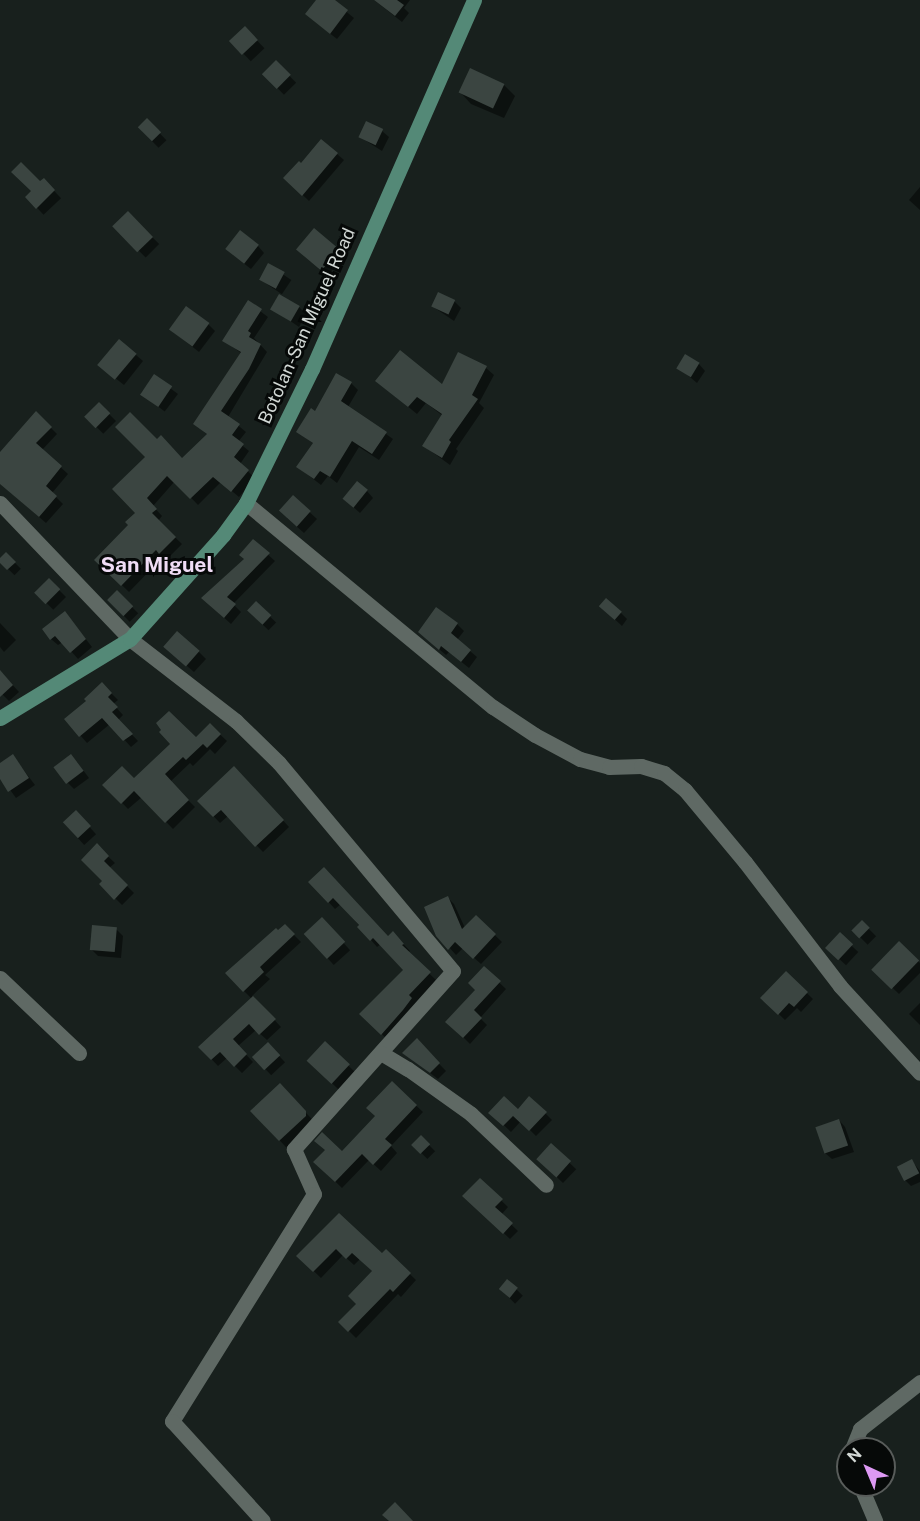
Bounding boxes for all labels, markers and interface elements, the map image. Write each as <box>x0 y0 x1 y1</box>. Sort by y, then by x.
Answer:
street label: Botolan-San Miguel Road <box>254 225 360 427</box>
district label: San Miguel <box>101 552 213 578</box>
north arrow <box>836 1437 896 1497</box>
text: N <box>843 1444 866 1466</box>

